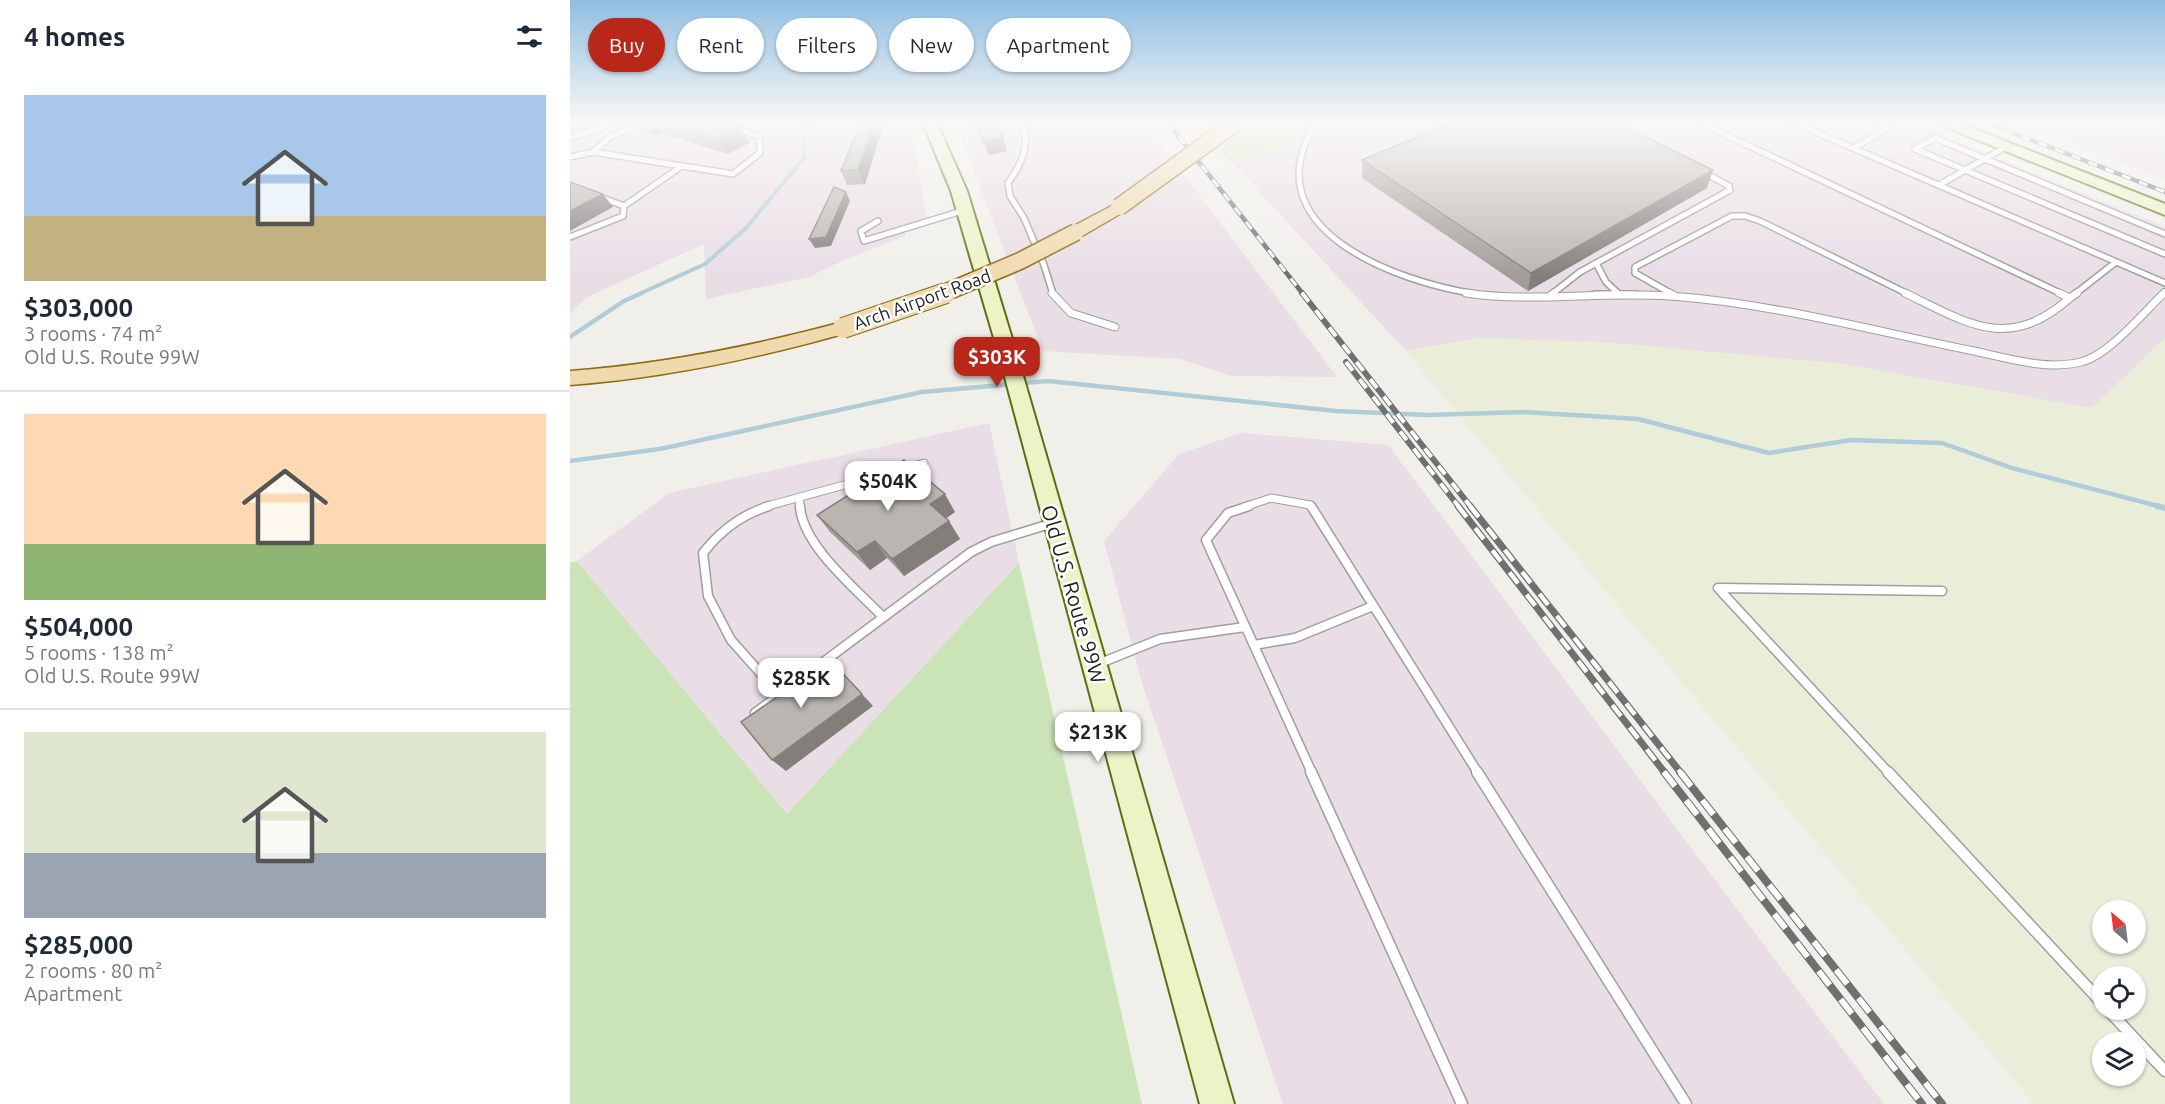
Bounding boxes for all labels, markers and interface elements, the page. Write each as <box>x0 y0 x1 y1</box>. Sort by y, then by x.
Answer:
chip: Buy <box>588 18 665 72</box>
chip: Rent <box>677 18 764 72</box>
chip: Filters <box>776 18 877 72</box>
chip: New <box>889 18 974 72</box>
chip: Apartment <box>986 18 1131 72</box>
icon: filters <box>513 20 546 53</box>
text: 4 homes <box>24 22 125 51</box>
icon: home <box>231 134 339 242</box>
street label: Arch Airport Road <box>851 265 993 333</box>
text: $303,000 <box>24 293 133 322</box>
text: 3 rooms · 74 m² <box>24 322 162 345</box>
pin: $303K <box>955 337 1039 388</box>
text: Old U.S. Route 99W <box>24 345 200 368</box>
text: $303K <box>968 345 1026 368</box>
icon: home <box>231 453 339 561</box>
pin: $504K <box>846 461 930 512</box>
text: $504K <box>859 469 917 492</box>
street label: Old U.S. Route 99W <box>1037 502 1111 686</box>
text: $504,000 <box>24 612 133 641</box>
text: 5 rooms · 138 m² <box>24 641 174 664</box>
pin: $285K <box>759 658 843 709</box>
text: Old U.S. Route 99W <box>24 664 200 687</box>
text: $285K <box>772 666 830 689</box>
pin: $213K <box>1056 712 1140 763</box>
text: $213K <box>1069 720 1127 743</box>
icon: home <box>231 771 339 879</box>
north arrow <box>2092 900 2146 954</box>
map controls <box>2092 900 2146 1086</box>
text: $285,000 <box>24 930 133 959</box>
text: 2 rooms · 80 m² <box>24 959 162 982</box>
button: locate <box>2092 966 2146 1020</box>
text: Apartment <box>24 982 122 1005</box>
button: layers <box>2092 1032 2146 1086</box>

